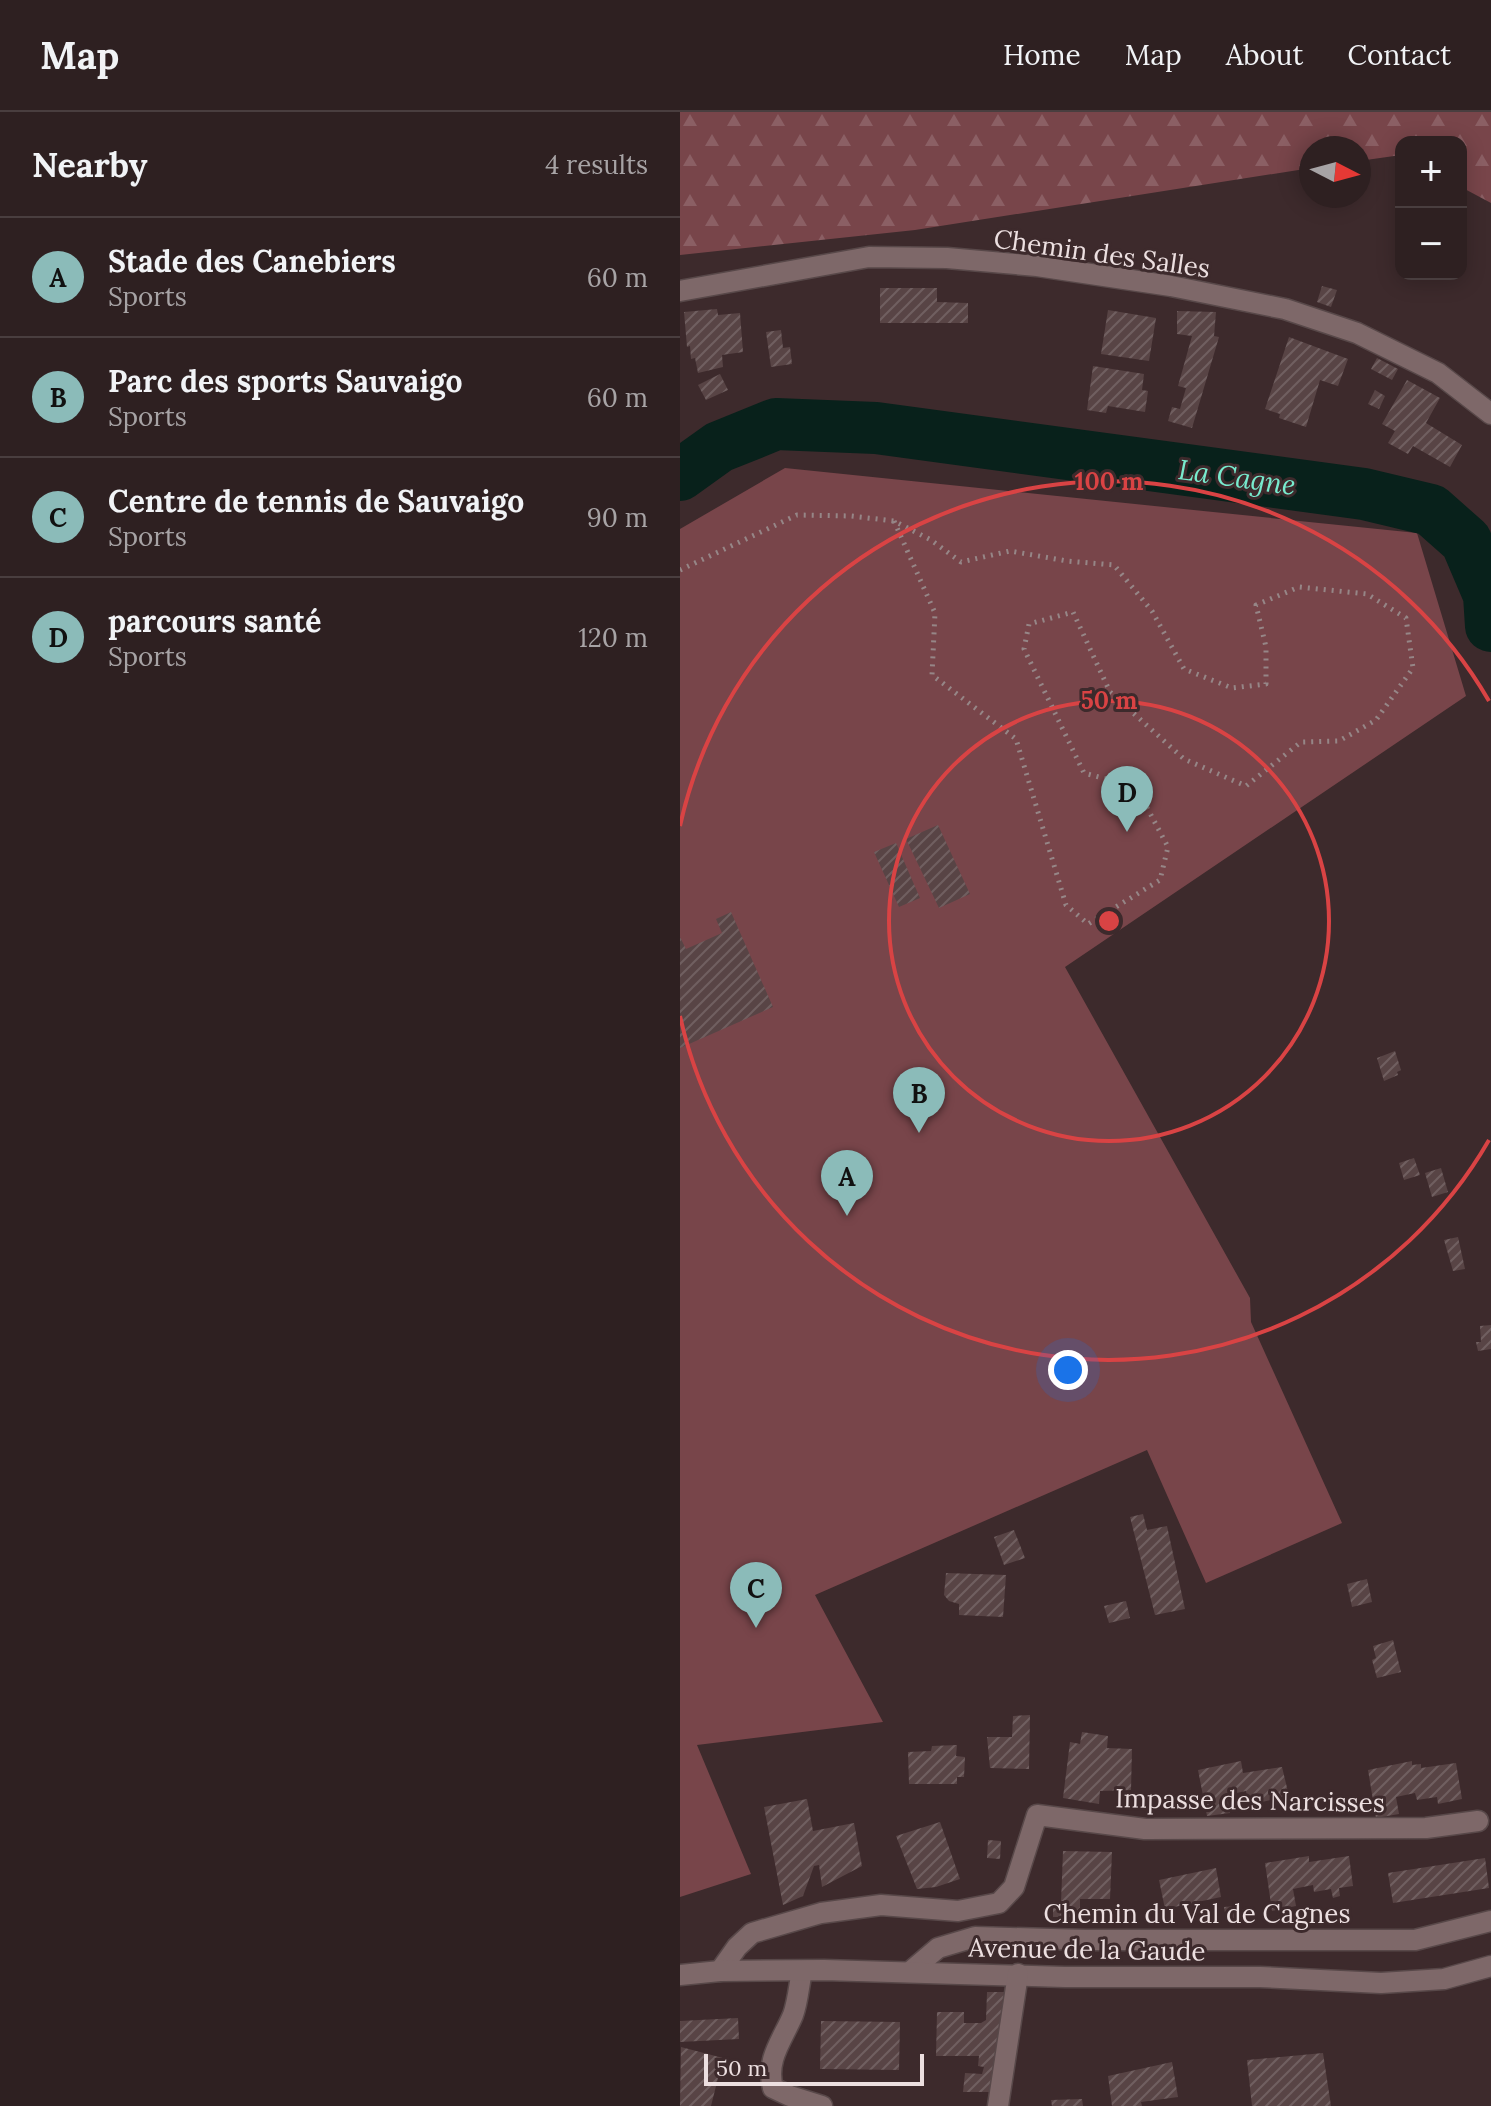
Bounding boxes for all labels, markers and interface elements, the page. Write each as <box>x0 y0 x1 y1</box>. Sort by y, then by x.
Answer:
text: Map <box>40 31 119 79</box>
text: Home <box>1003 37 1081 73</box>
text: Map <box>1125 37 1182 73</box>
text: About <box>1226 37 1303 73</box>
text: Contact <box>1347 37 1451 73</box>
north arrow <box>1299 136 1371 208</box>
map controls <box>1395 136 1467 280</box>
button: + <box>1395 136 1467 208</box>
text: Nearby <box>32 143 148 186</box>
text: 4 results <box>545 148 648 181</box>
button: − <box>1395 208 1467 280</box>
street label: Chemin des Salles <box>992 221 1212 285</box>
text: Stade des Canebiers <box>108 242 396 280</box>
text: A <box>49 261 67 294</box>
text: 60 m <box>587 261 648 294</box>
text: Sports <box>108 280 187 313</box>
text: Parc des sports Sauvaigo <box>108 362 462 400</box>
text: B <box>49 381 67 414</box>
text: 60 m <box>587 381 648 414</box>
text: Sports <box>108 400 187 433</box>
water label: La Cagne <box>1176 451 1298 503</box>
text: 100 m <box>1075 466 1143 497</box>
text: Centre de tennis de Sauvaigo <box>108 482 524 520</box>
text: C <box>49 501 67 534</box>
text: 90 m <box>587 501 648 534</box>
text: Sports <box>108 520 187 553</box>
text: parcours santé <box>108 602 321 640</box>
text: D <box>48 621 68 654</box>
text: 120 m <box>578 621 648 654</box>
text: Sports <box>108 640 187 673</box>
text: 50 m <box>1081 685 1137 716</box>
pin: D <box>1101 766 1153 832</box>
centre of rings <box>1095 907 1123 935</box>
pin: B <box>893 1067 945 1133</box>
pin: A <box>821 1150 873 1216</box>
your location <box>1048 1350 1088 1390</box>
pin: C <box>730 1562 782 1628</box>
street label: Impasse des Narcisses <box>1115 1781 1385 1819</box>
street label: Chemin du Val de Cagnes <box>1044 1897 1350 1930</box>
street label: Avenue de la Gaude <box>967 1930 1206 1968</box>
scale bar <box>704 2050 924 2086</box>
text: 50 m <box>716 2054 767 2082</box>

